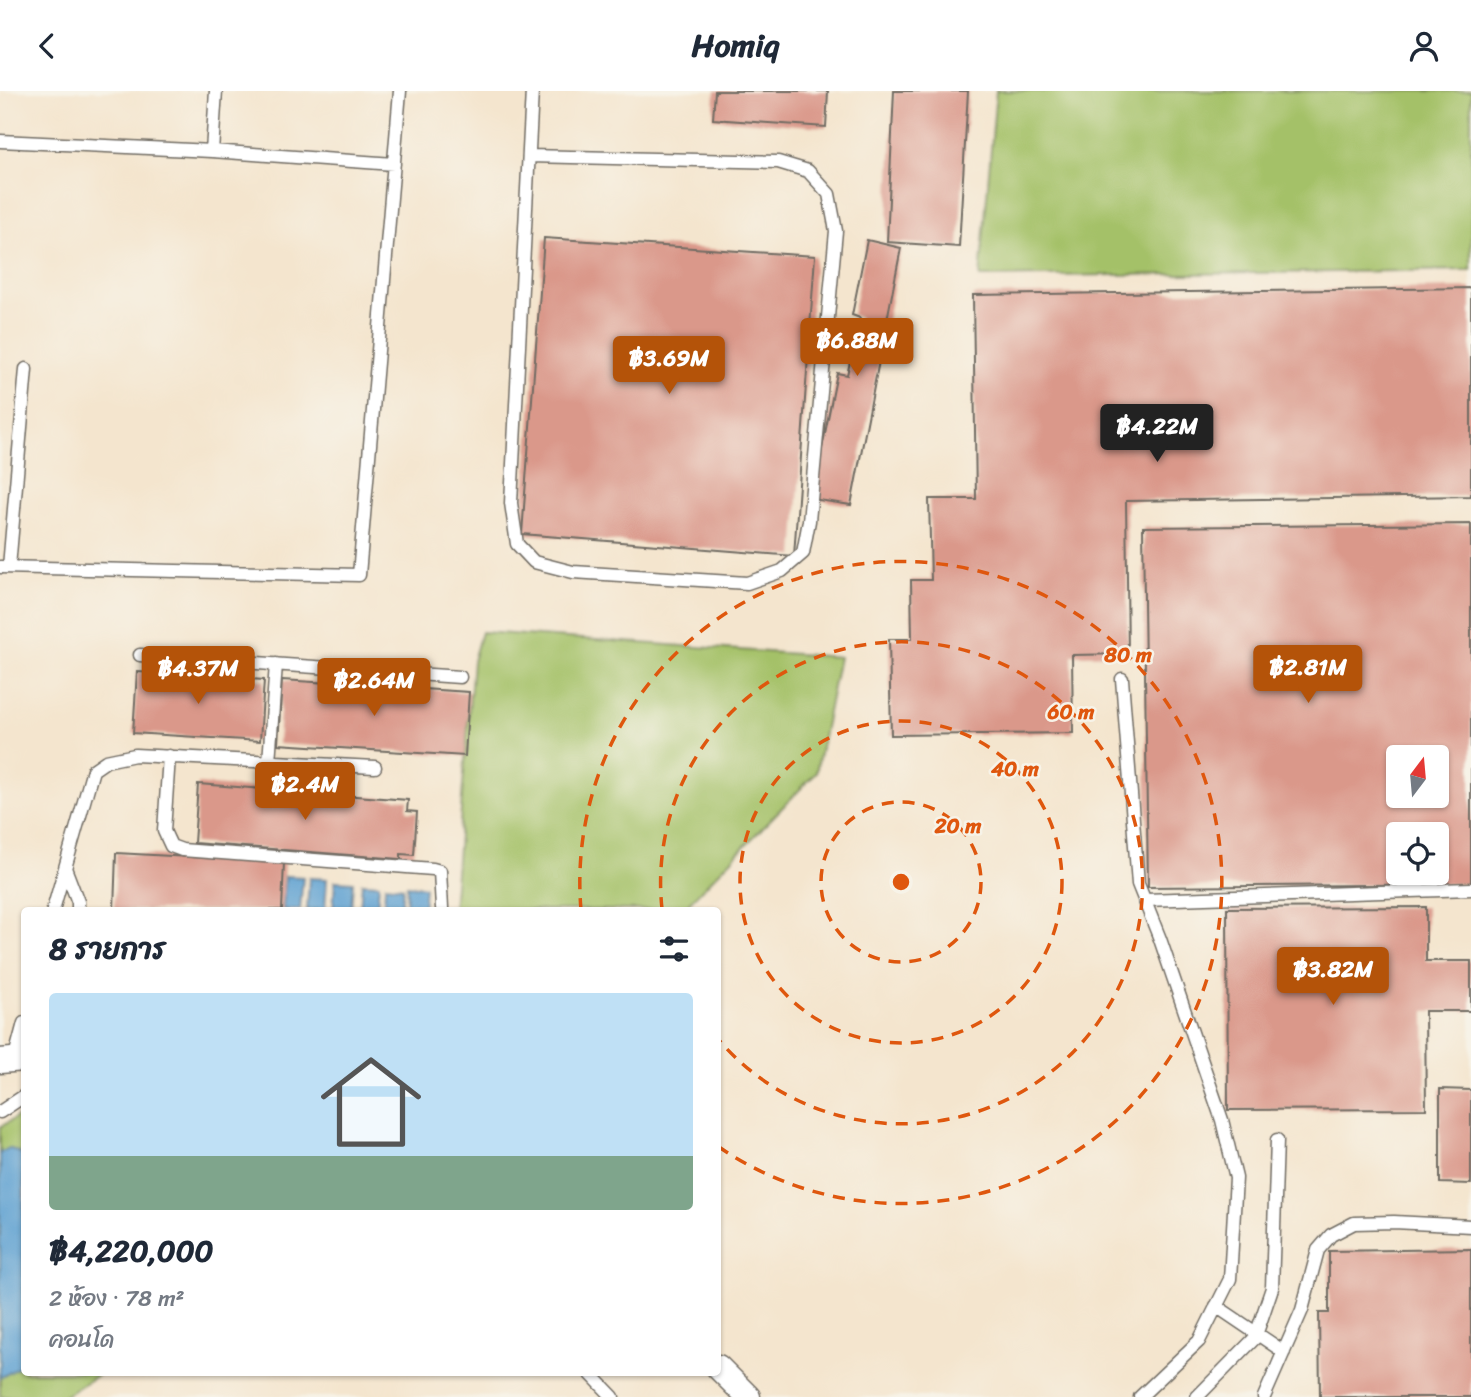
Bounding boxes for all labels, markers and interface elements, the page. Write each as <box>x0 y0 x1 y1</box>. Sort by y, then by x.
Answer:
text: Homiq <box>692 17 779 74</box>
icon: back <box>28 27 66 65</box>
icon: person <box>1405 27 1443 65</box>
pin: ฿6.88M <box>800 319 914 378</box>
text: ฿6.88M <box>816 320 898 361</box>
pin: ฿3.69M <box>612 337 726 396</box>
text: ฿3.69M <box>629 338 709 379</box>
pin: ฿4.22M <box>1100 405 1214 464</box>
text: ฿4.22M <box>1116 406 1198 447</box>
text: 80 m <box>1103 636 1153 674</box>
pin: ฿2.81M <box>1251 645 1365 705</box>
pin: ฿4.37M <box>141 647 255 706</box>
text: ฿2.81M <box>1269 647 1347 688</box>
text: ฿4.37M <box>158 648 238 689</box>
pin: ฿2.64M <box>317 659 431 718</box>
text: ฿2.64M <box>333 660 415 701</box>
text: 60 m <box>1047 693 1095 731</box>
north arrow <box>1386 745 1449 809</box>
map controls <box>1386 745 1449 885</box>
text: 40 m <box>990 750 1040 788</box>
pin: ฿2.4M <box>256 763 354 822</box>
text: ฿2.4M <box>271 764 339 805</box>
text: 20 m <box>934 807 982 845</box>
button: locate <box>1386 822 1449 885</box>
centre of rings <box>889 870 913 894</box>
text: 8 รายการ <box>49 922 166 976</box>
icon: filters <box>655 930 693 968</box>
pin: ฿3.82M <box>1276 947 1390 1007</box>
text: ฿3.82M <box>1293 949 1373 990</box>
icon: home <box>308 1039 434 1165</box>
text: ฿4,220,000 <box>49 1224 214 1278</box>
text: 2 ห้อง · 78 m² <box>49 1278 185 1319</box>
text: คอนโด <box>49 1319 114 1360</box>

